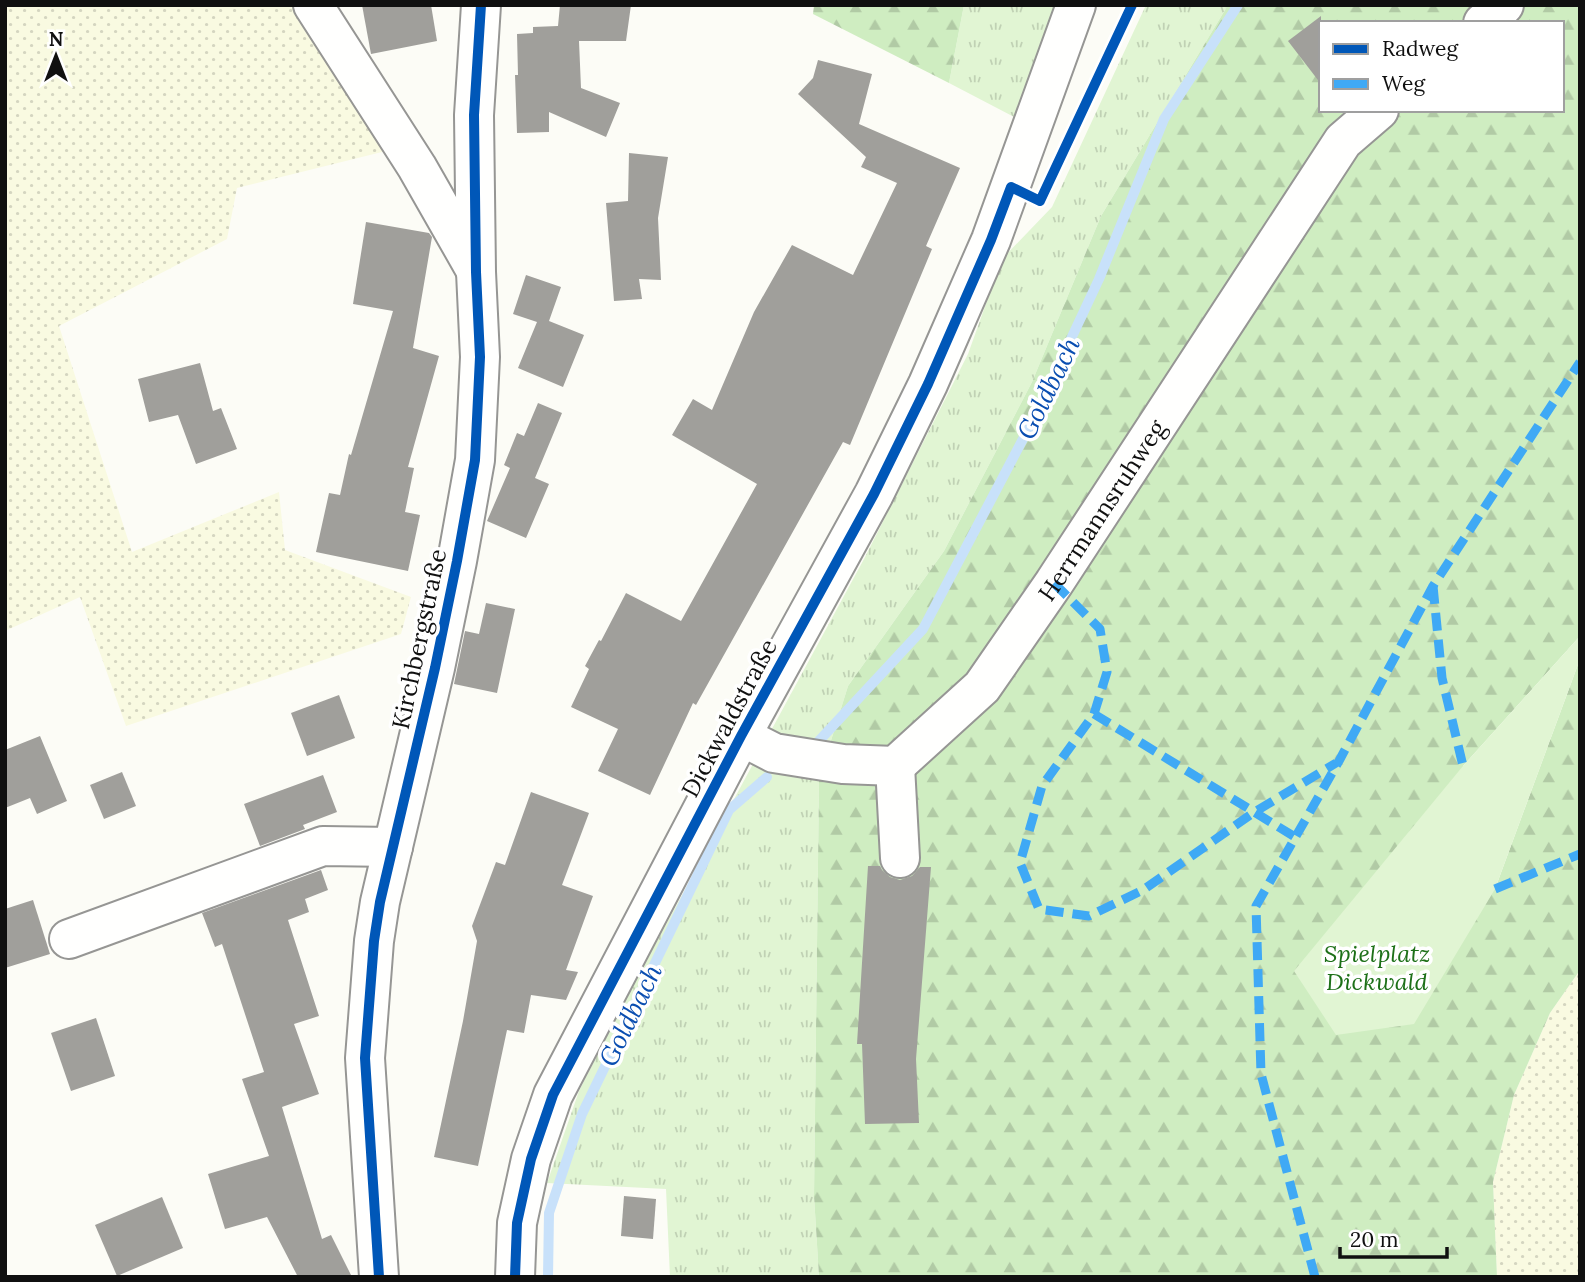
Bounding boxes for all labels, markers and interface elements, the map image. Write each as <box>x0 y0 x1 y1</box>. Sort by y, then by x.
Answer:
north arrow <box>21 21 91 91</box>
legend <box>1319 21 1564 112</box>
text: N <box>49 27 64 51</box>
text: Radweg <box>1382 35 1458 62</box>
text: Weg <box>1382 70 1425 97</box>
water label: Goldbach <box>1009 331 1087 444</box>
street label: Herrmannsruhweg <box>1031 413 1173 607</box>
street label: Kirchbergstraße <box>385 546 453 732</box>
street label: Dickwaldstraße <box>674 634 784 802</box>
park label: Spielplatz Dickwald <box>1324 938 1430 997</box>
water label: Goldbach <box>591 958 669 1071</box>
scale bar <box>1340 1216 1447 1260</box>
text: 20 m <box>1350 1226 1399 1253</box>

